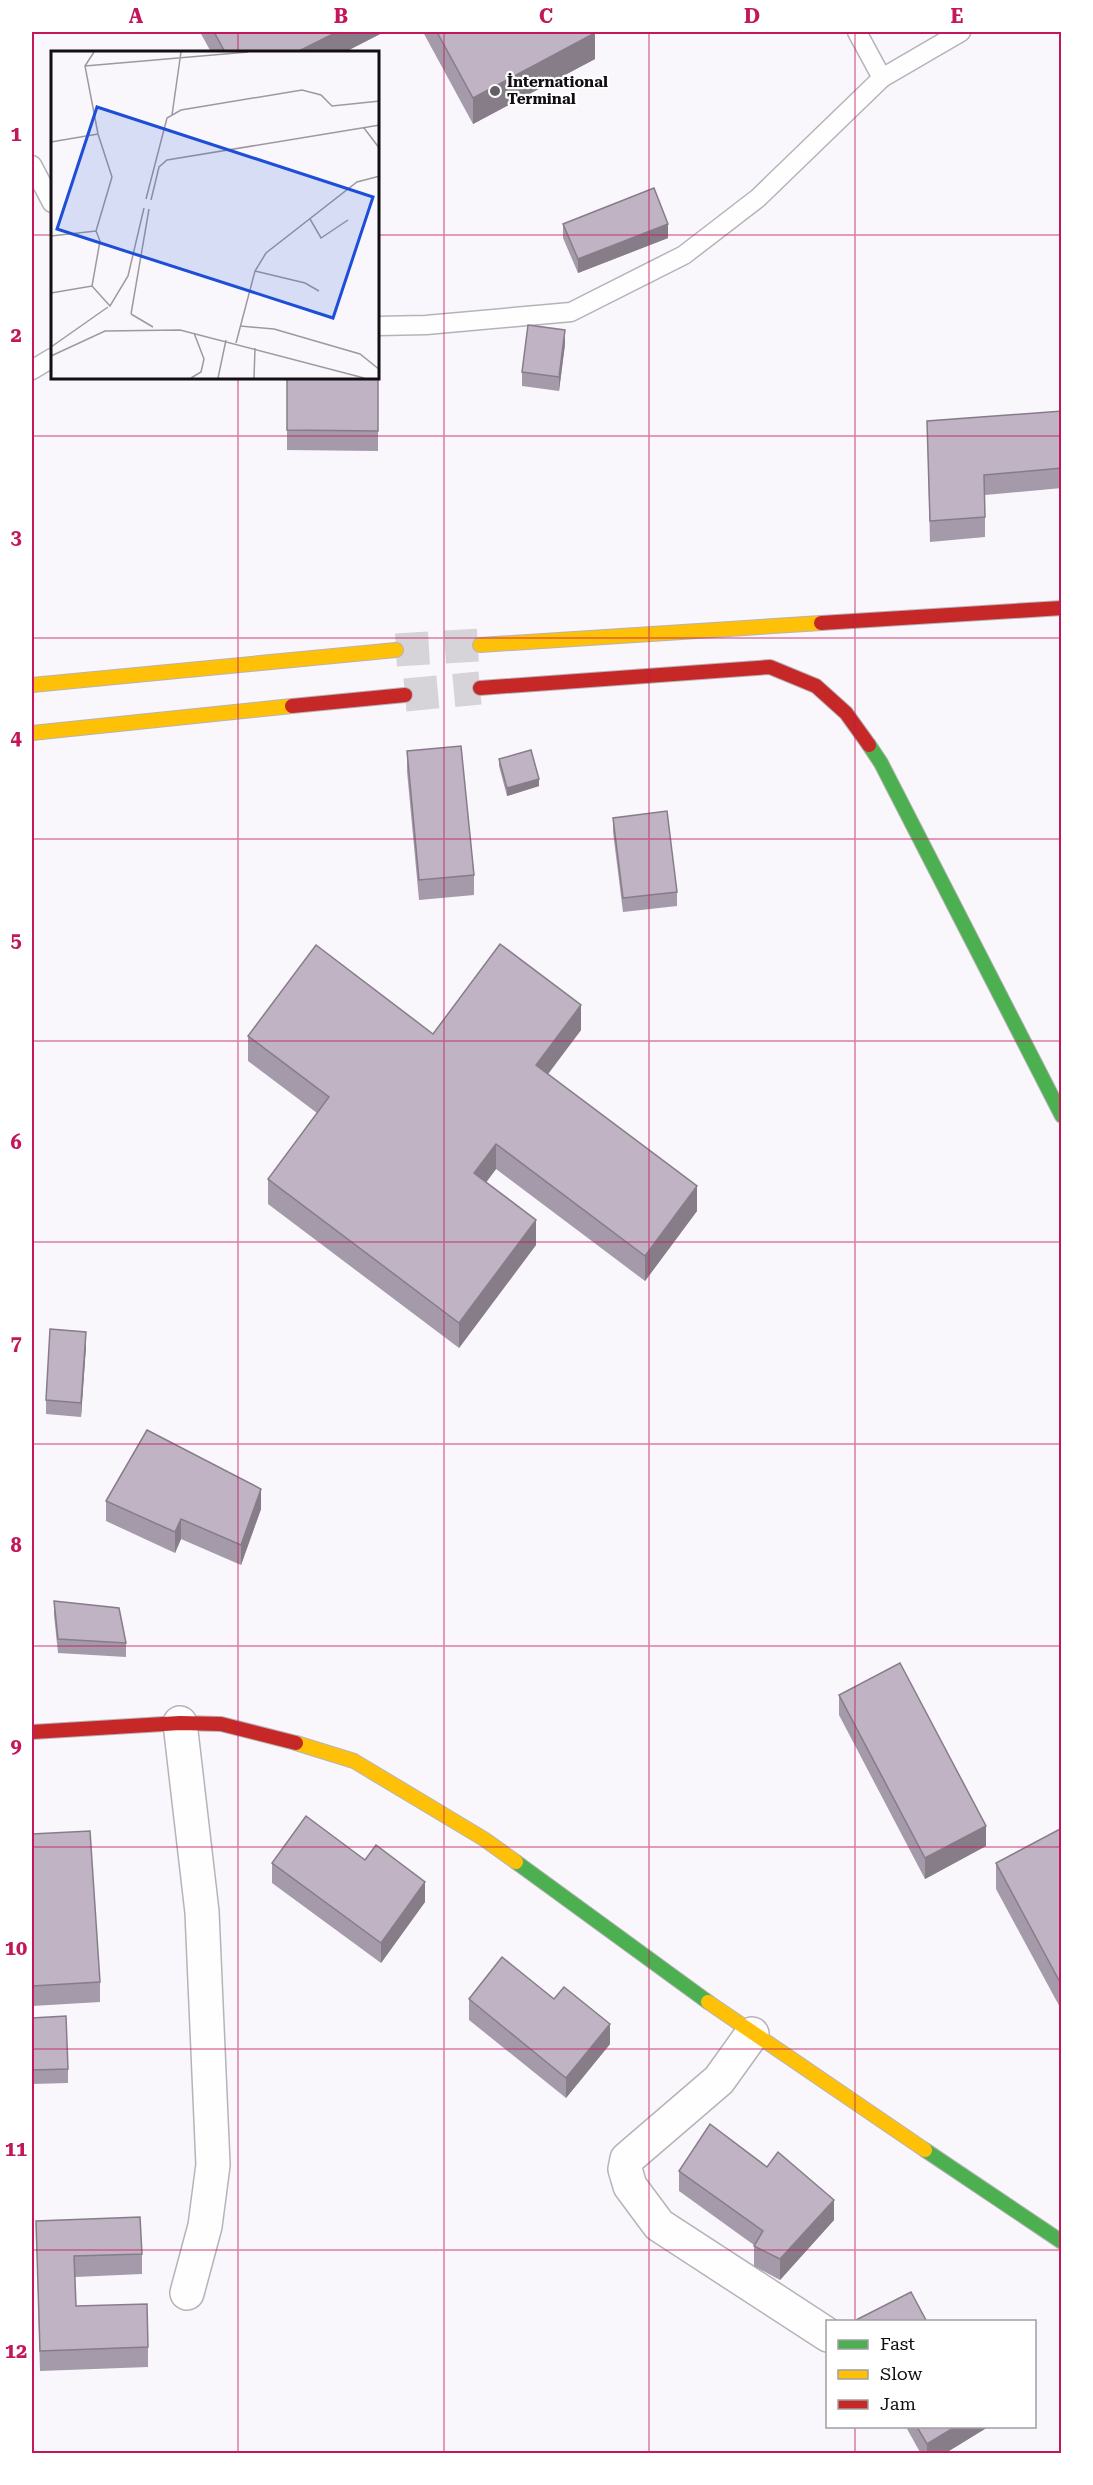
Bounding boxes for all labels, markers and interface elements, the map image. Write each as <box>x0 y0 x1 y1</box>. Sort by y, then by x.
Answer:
text: A <box>129 4 144 28</box>
text: B <box>334 4 348 28</box>
text: C <box>539 4 553 28</box>
text: D <box>744 4 760 28</box>
text: E <box>951 4 964 28</box>
inset map <box>51 51 380 380</box>
place label: İnternational Terminal <box>507 73 608 108</box>
marker: İnternational Terminal <box>488 84 502 98</box>
text: 1 <box>10 122 22 146</box>
text: 2 <box>10 323 22 347</box>
text: 3 <box>10 525 22 549</box>
text: 4 <box>10 726 22 750</box>
text: 5 <box>10 928 22 952</box>
text: 6 <box>10 1130 22 1154</box>
text: 7 <box>10 1331 22 1355</box>
text: 8 <box>10 1533 22 1557</box>
text: 9 <box>10 1734 22 1758</box>
text: 10 <box>5 1936 27 1960</box>
text: 11 <box>5 2137 27 2161</box>
legend <box>826 2320 1036 2428</box>
text: Fast <box>880 2333 915 2354</box>
text: 12 <box>5 2339 27 2363</box>
text: Slow <box>880 2363 922 2384</box>
text: Jam <box>880 2393 916 2414</box>

